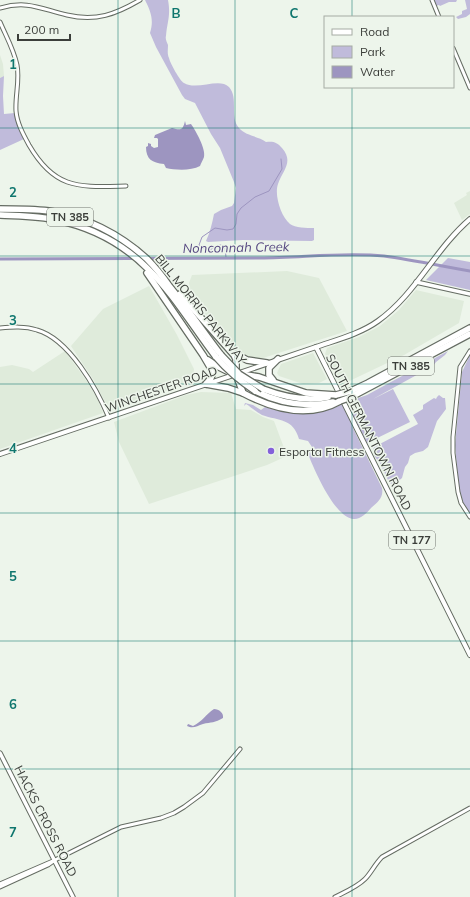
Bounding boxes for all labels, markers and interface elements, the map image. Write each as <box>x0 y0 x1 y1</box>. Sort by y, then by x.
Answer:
text: B <box>172 5 181 21</box>
text: C <box>290 5 299 21</box>
scale bar <box>18 16 70 42</box>
legend <box>324 16 454 88</box>
text: 200 m <box>24 22 59 37</box>
text: Road <box>360 24 389 39</box>
text: Park <box>360 44 386 59</box>
text: 1 <box>9 56 17 72</box>
text: Water <box>360 64 396 79</box>
text: 2 <box>9 184 17 200</box>
road number: TN 385 <box>47 208 93 226</box>
water label: Nonconnah Creek <box>182 238 290 256</box>
street label: BILL MORRIS PARKWAY <box>152 251 250 367</box>
text: 3 <box>9 312 17 328</box>
street label: SOUTH GERMANTOWN ROAD <box>323 351 415 513</box>
road number: TN 385 <box>388 357 434 375</box>
street label: WINCHESTER ROAD <box>103 363 219 415</box>
text: 4 <box>9 440 17 456</box>
place label: Esporta Fitness <box>279 444 364 459</box>
marker: Esporta Fitness <box>266 446 276 456</box>
road number: TN 177 <box>389 531 435 549</box>
text: 5 <box>9 568 17 584</box>
text: 6 <box>9 696 17 712</box>
street label: HACKS CROSS ROAD <box>11 763 81 879</box>
text: 7 <box>9 824 17 840</box>

